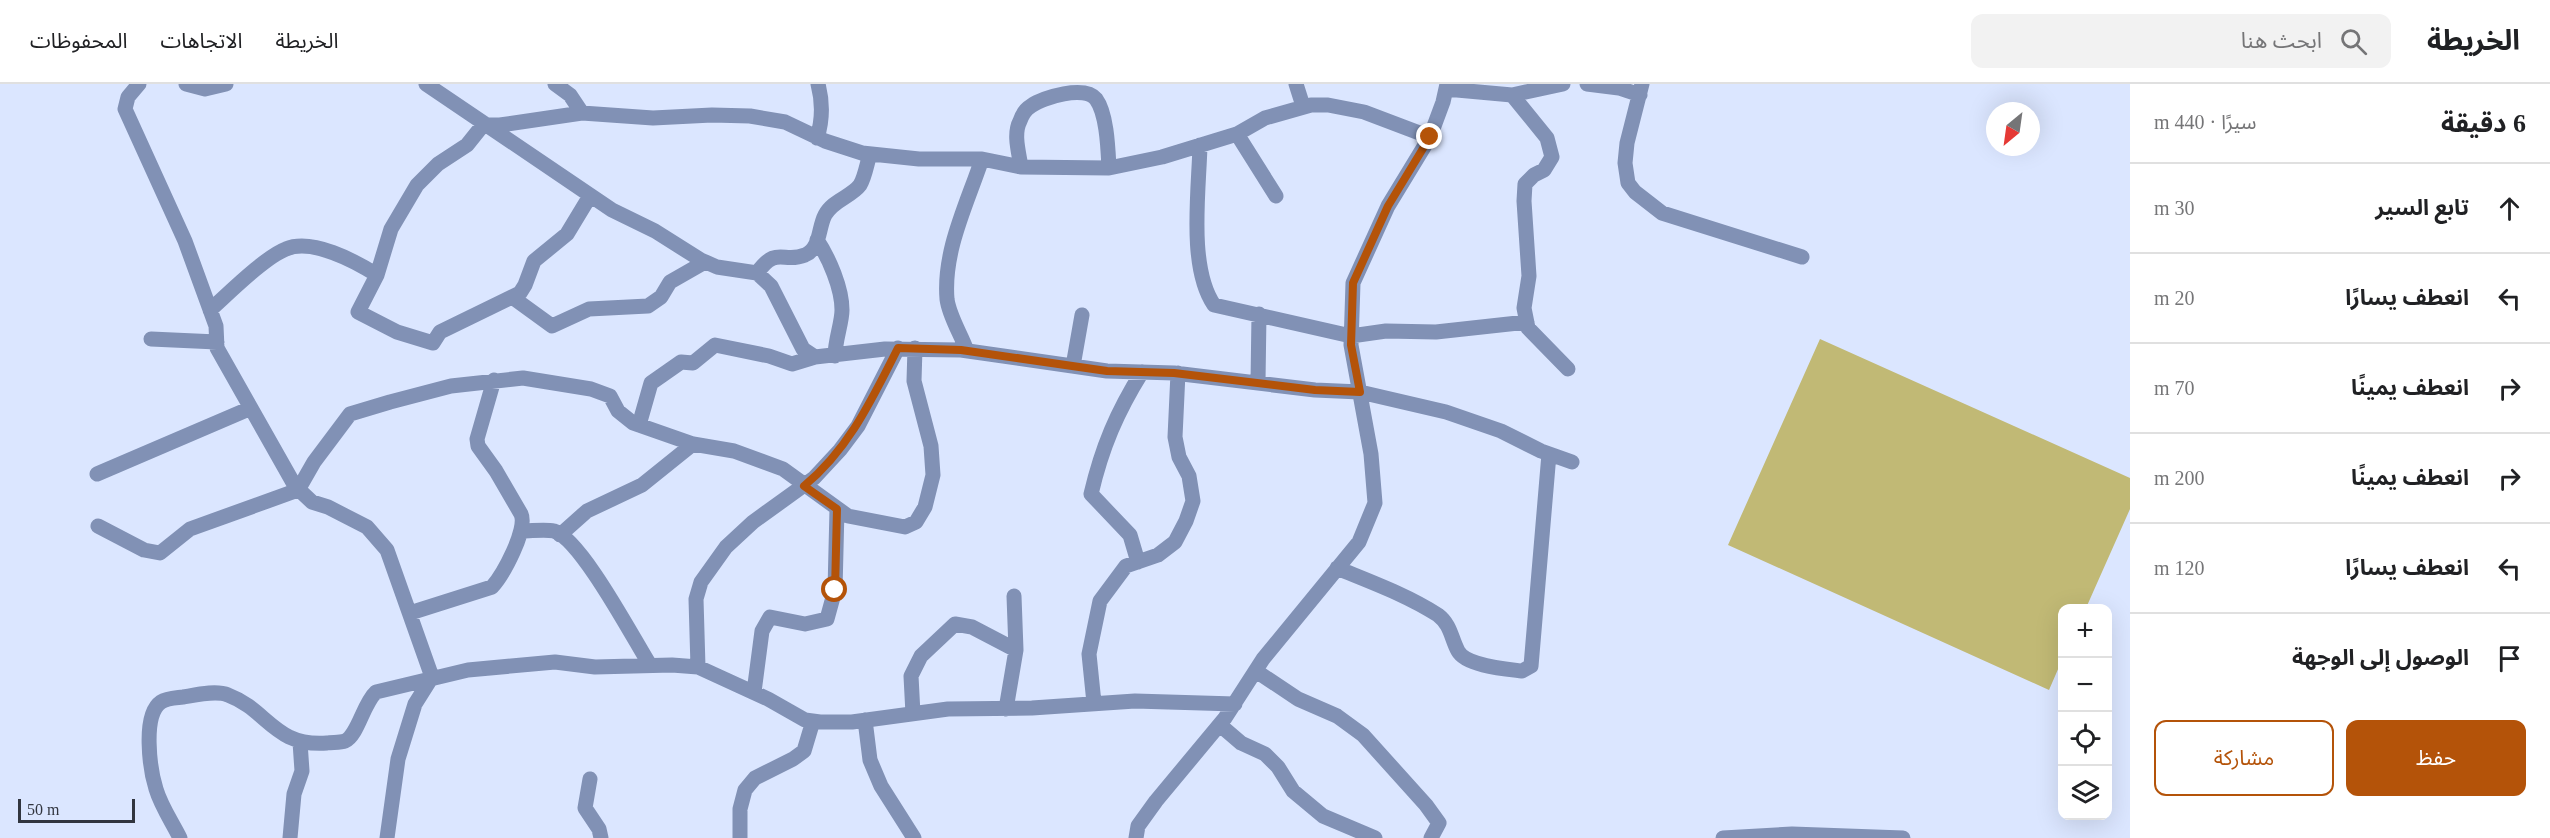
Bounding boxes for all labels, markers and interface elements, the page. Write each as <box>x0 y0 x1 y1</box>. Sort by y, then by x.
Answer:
search box <box>1971 14 2391 68</box>
icon: search <box>2337 25 2370 58</box>
text: الخريطة <box>2427 25 2520 56</box>
text: ابحث هنا <box>2241 28 2322 53</box>
text: المحفوظات <box>30 29 127 53</box>
text: الاتجاهات <box>160 29 242 53</box>
text: الخريطة <box>275 29 338 53</box>
north arrow <box>1986 102 2040 156</box>
text: 6 دقيقة <box>2441 109 2526 138</box>
text: سيرًا · 440 m <box>2154 111 2257 133</box>
route end <box>1416 123 1442 149</box>
icon: ahead <box>2493 192 2526 225</box>
text: تابع السير <box>2375 195 2469 220</box>
text: 30 m <box>2154 197 2195 219</box>
icon: left <box>2493 282 2526 315</box>
text: انعطف يسارًا <box>2345 285 2469 310</box>
text: 20 m <box>2154 287 2195 309</box>
icon: right <box>2493 372 2526 405</box>
text: انعطف يمينًا <box>2351 375 2469 400</box>
text: 70 m <box>2154 377 2195 399</box>
icon: right <box>2493 462 2526 495</box>
text: انعطف يمينًا <box>2351 465 2469 490</box>
text: 200 m <box>2154 467 2205 489</box>
icon: left <box>2493 552 2526 585</box>
text: انعطف يسارًا <box>2345 555 2469 580</box>
text: 120 m <box>2154 557 2205 579</box>
route start <box>821 576 847 602</box>
map controls <box>2058 604 2112 820</box>
button: + <box>2058 604 2112 658</box>
icon: arrive <box>2493 642 2526 675</box>
text: الوصول إلى الوجهة <box>2292 645 2469 670</box>
button: − <box>2058 658 2112 712</box>
button: locate <box>2058 712 2112 766</box>
button: مشاركة <box>2154 720 2334 796</box>
button: حفظ <box>2346 720 2526 796</box>
button: layers <box>2058 766 2112 820</box>
scale bar <box>18 796 135 824</box>
text: 50 m <box>27 801 59 818</box>

